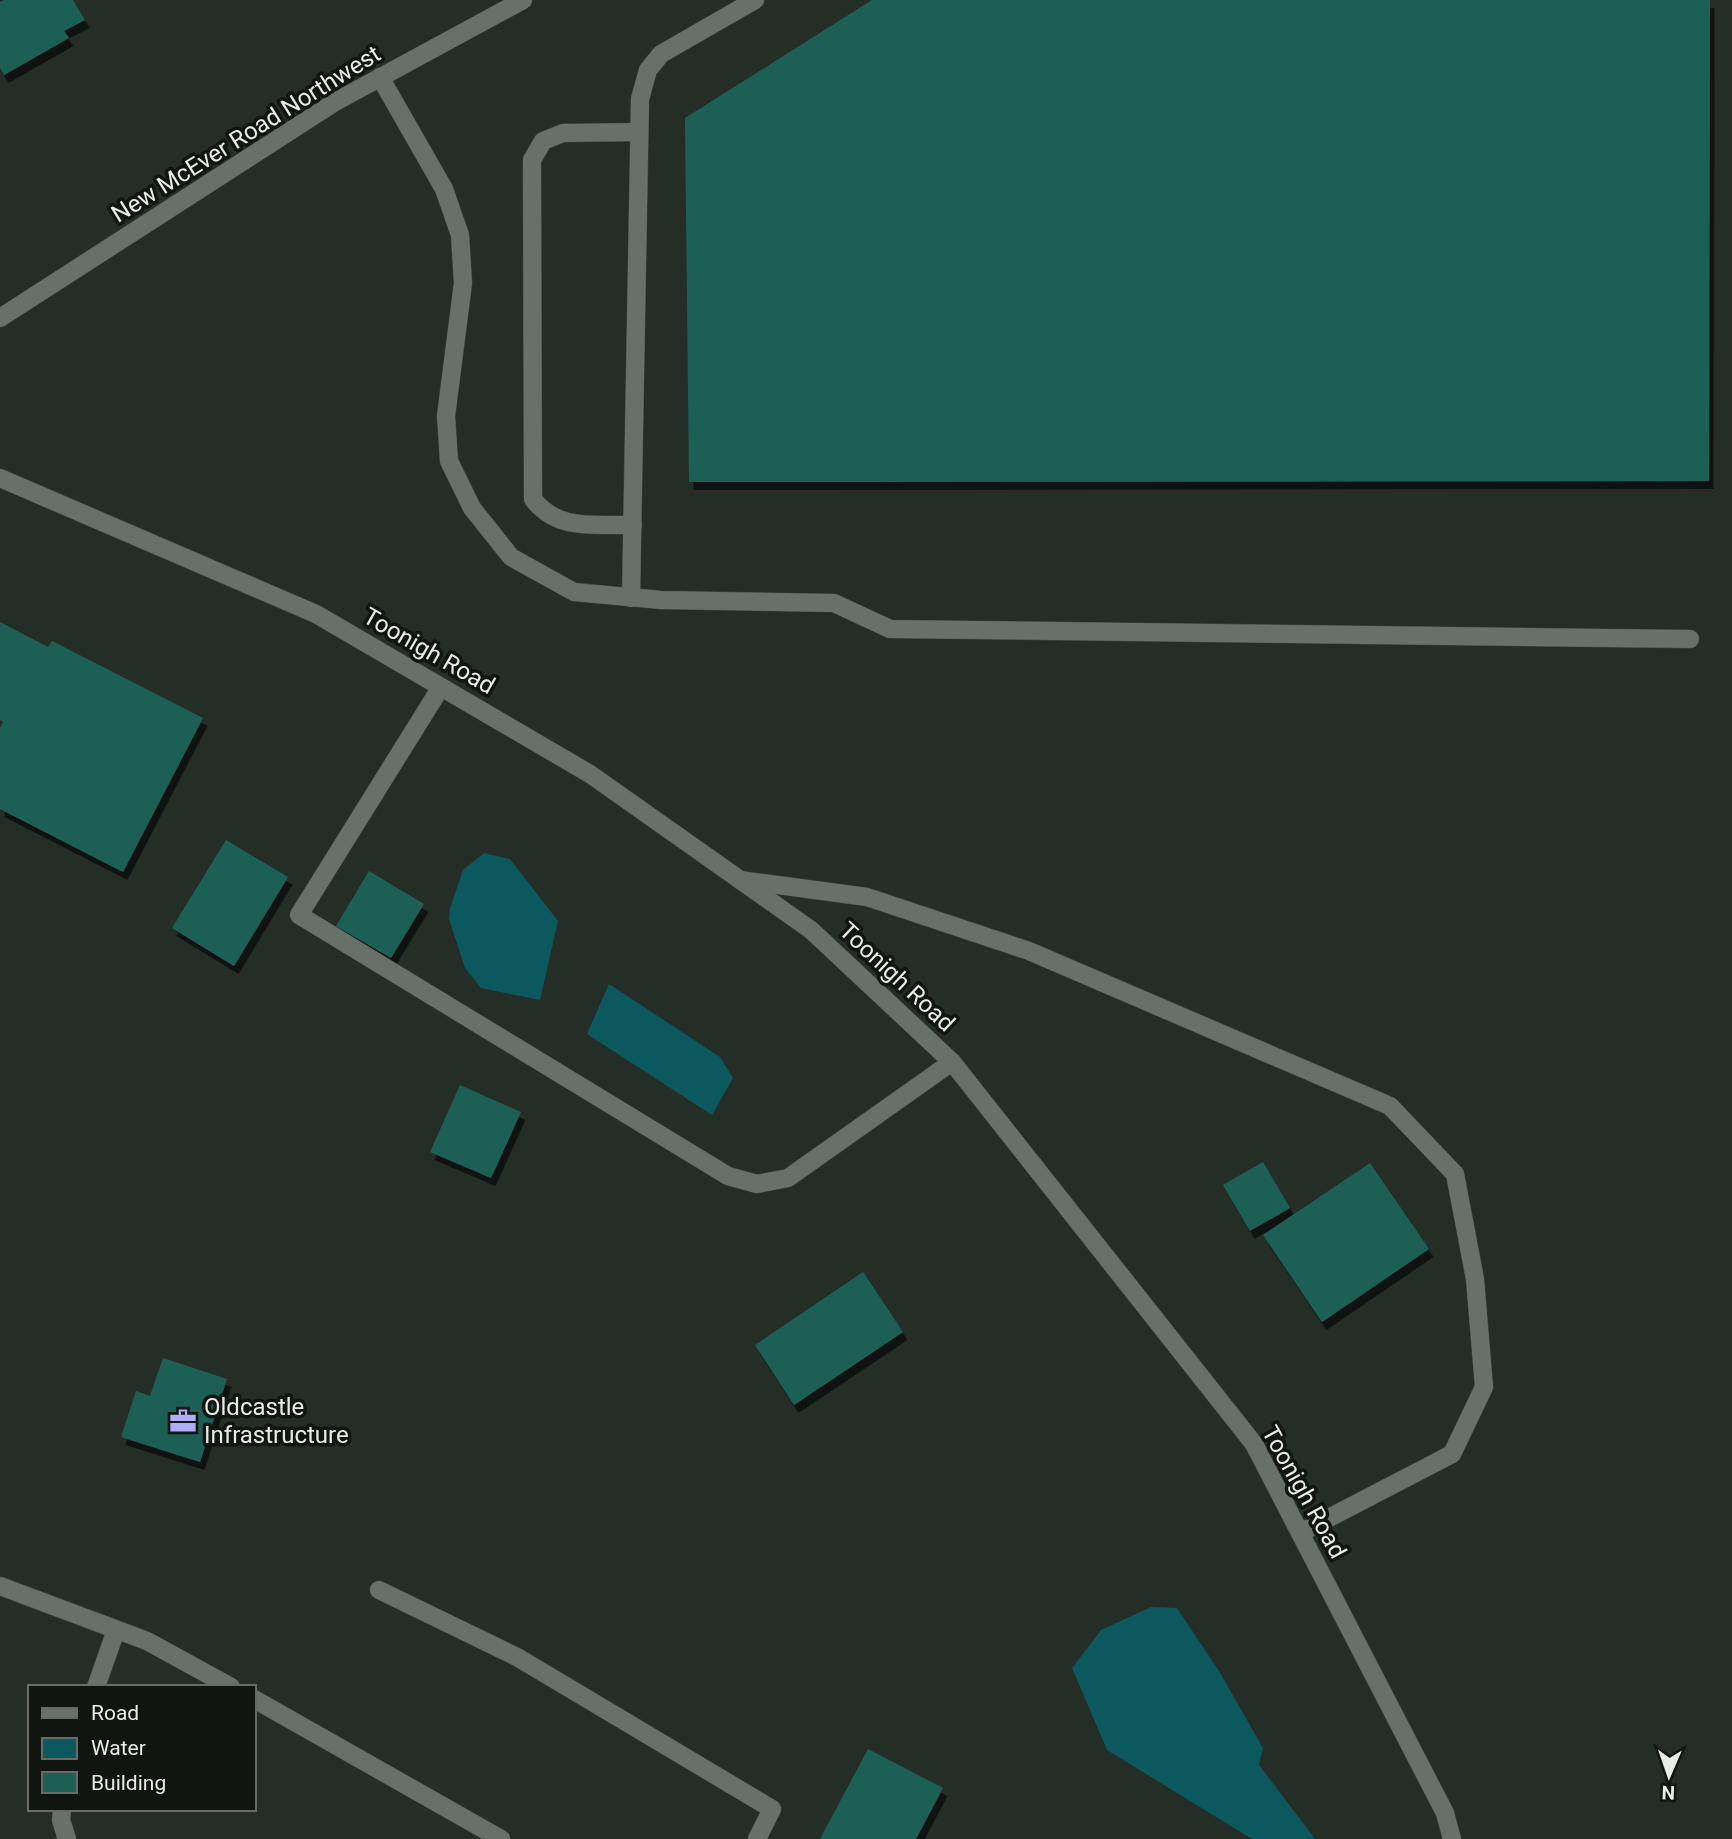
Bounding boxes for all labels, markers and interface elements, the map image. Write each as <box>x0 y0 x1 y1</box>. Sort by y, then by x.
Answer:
street label: New McEver Road Northwest <box>106 39 386 228</box>
street label: Toonigh Road <box>358 602 500 700</box>
street label: Toonigh Road <box>834 917 960 1037</box>
place label: Oldcastle Infrastructure <box>204 1393 349 1449</box>
office icon: Oldcastle Infrastructure <box>168 1406 198 1436</box>
street label: Toonigh Road <box>1256 1421 1352 1563</box>
legend <box>28 1685 256 1811</box>
text: Road <box>91 1701 139 1725</box>
text: Water <box>91 1736 146 1760</box>
north arrow <box>1634 1741 1704 1811</box>
text: Building <box>91 1771 166 1795</box>
text: N <box>1661 1781 1676 1804</box>

